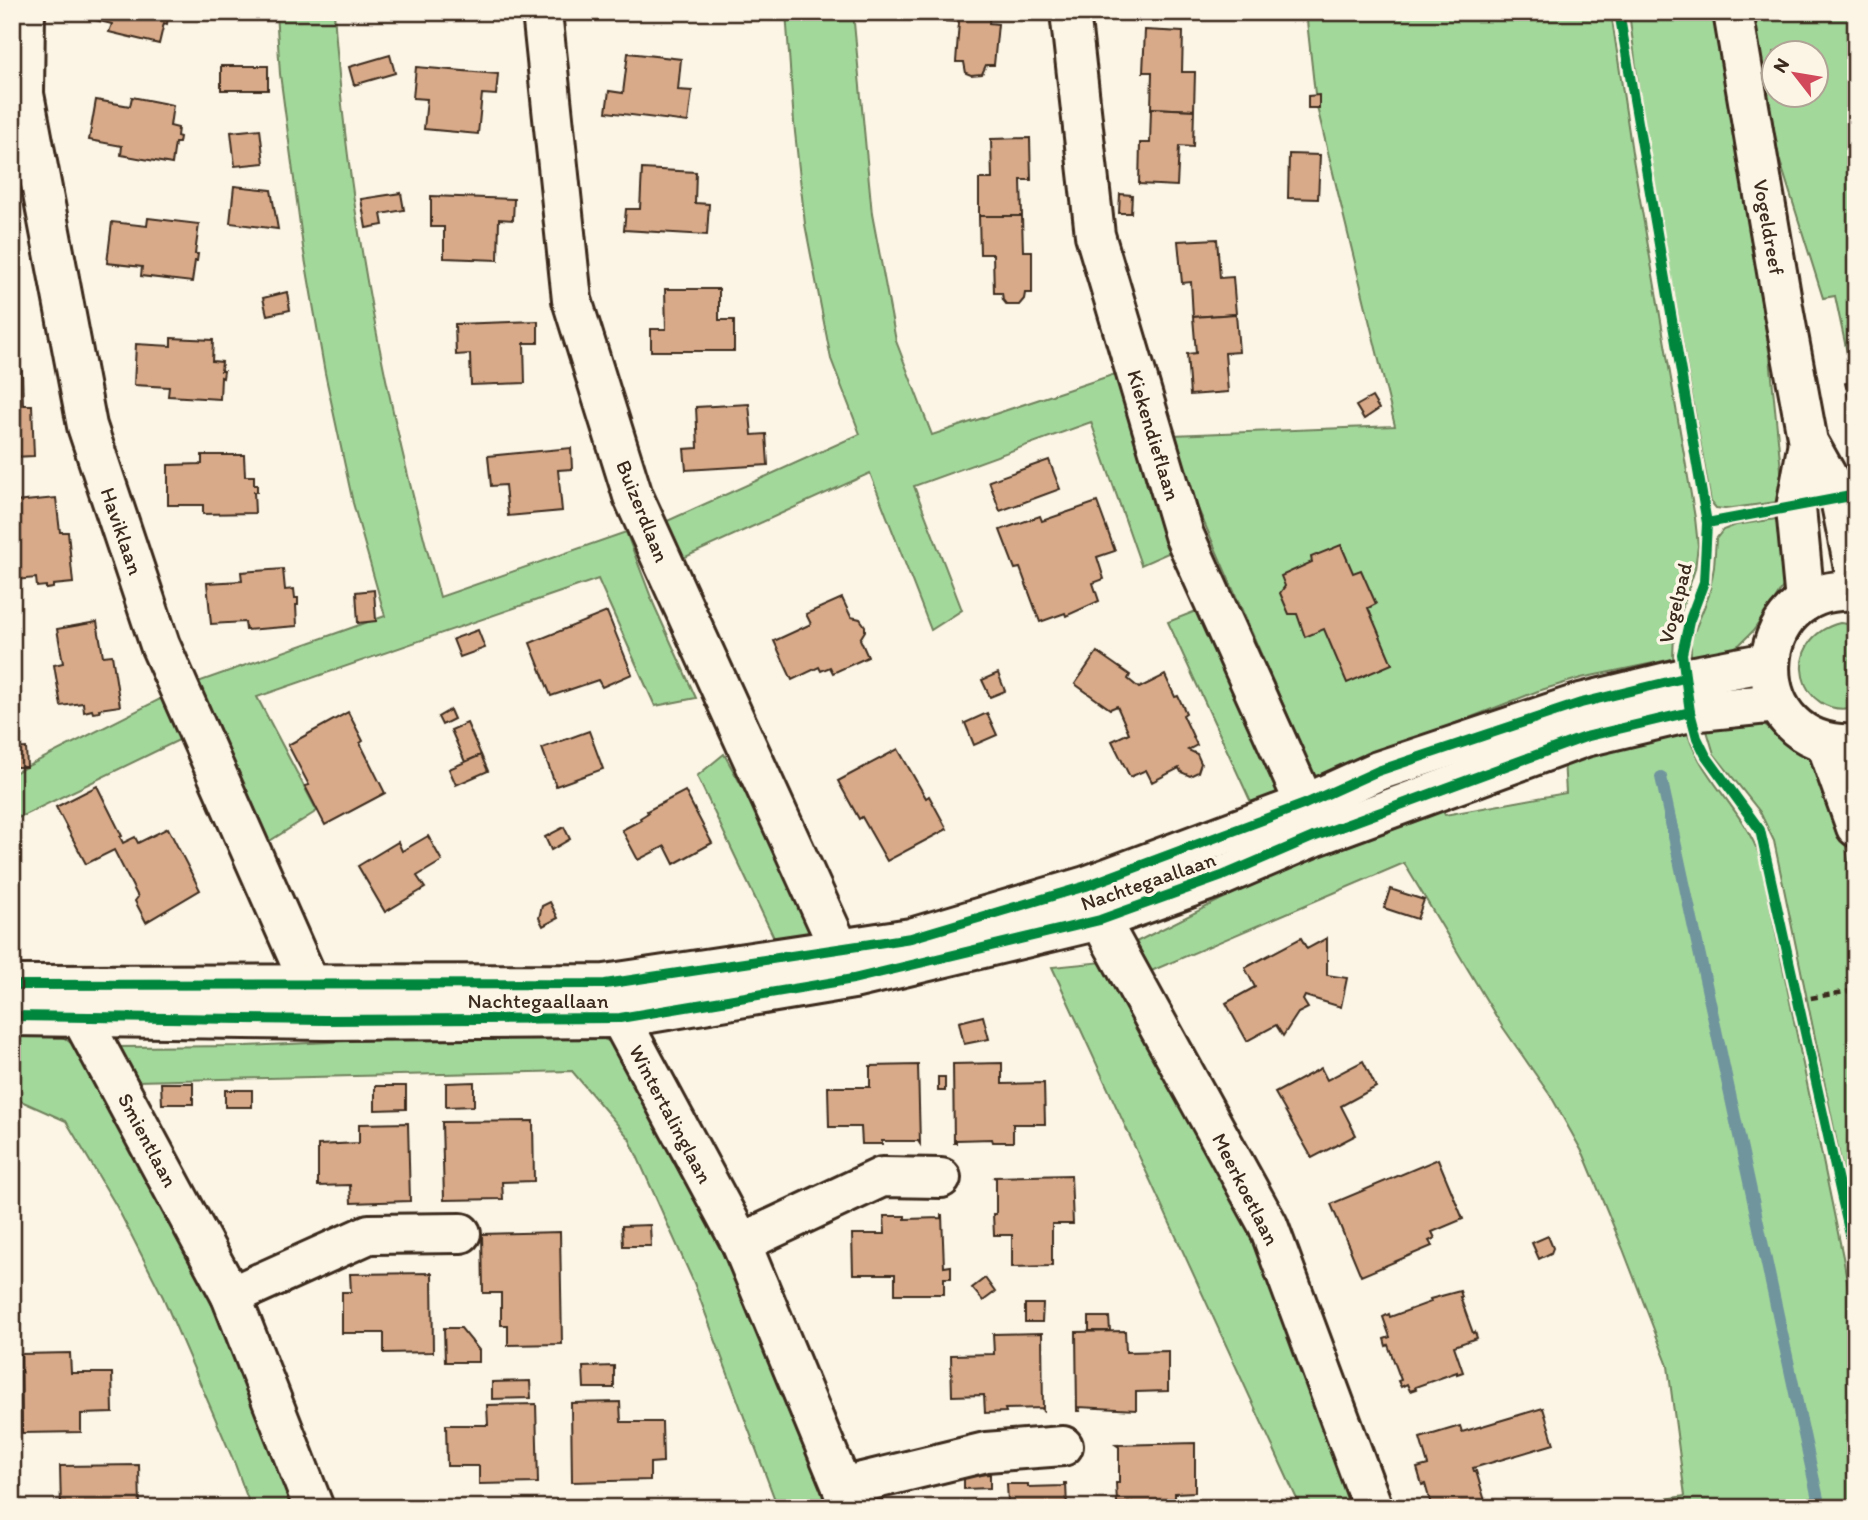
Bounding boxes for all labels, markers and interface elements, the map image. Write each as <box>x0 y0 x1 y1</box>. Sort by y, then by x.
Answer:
north arrow <box>1759 38 1829 108</box>
text: N <box>1768 54 1794 77</box>
street label: Vogeldreef <box>1748 177 1790 277</box>
street label: Kiekendieflaan <box>1122 367 1186 503</box>
street label: Buizerdlaan <box>611 456 675 566</box>
street label: Haviklaan <box>95 484 149 578</box>
street label: Vogelpad <box>1653 560 1697 646</box>
street label: Nachtegaallaan <box>1077 846 1219 916</box>
street label: Nachtegaallaan <box>467 988 609 1013</box>
street label: Wintertalinglaan <box>624 1040 718 1188</box>
street label: Smientlaan <box>113 1089 183 1191</box>
street label: Meerkoetlaan <box>1207 1129 1285 1249</box>

